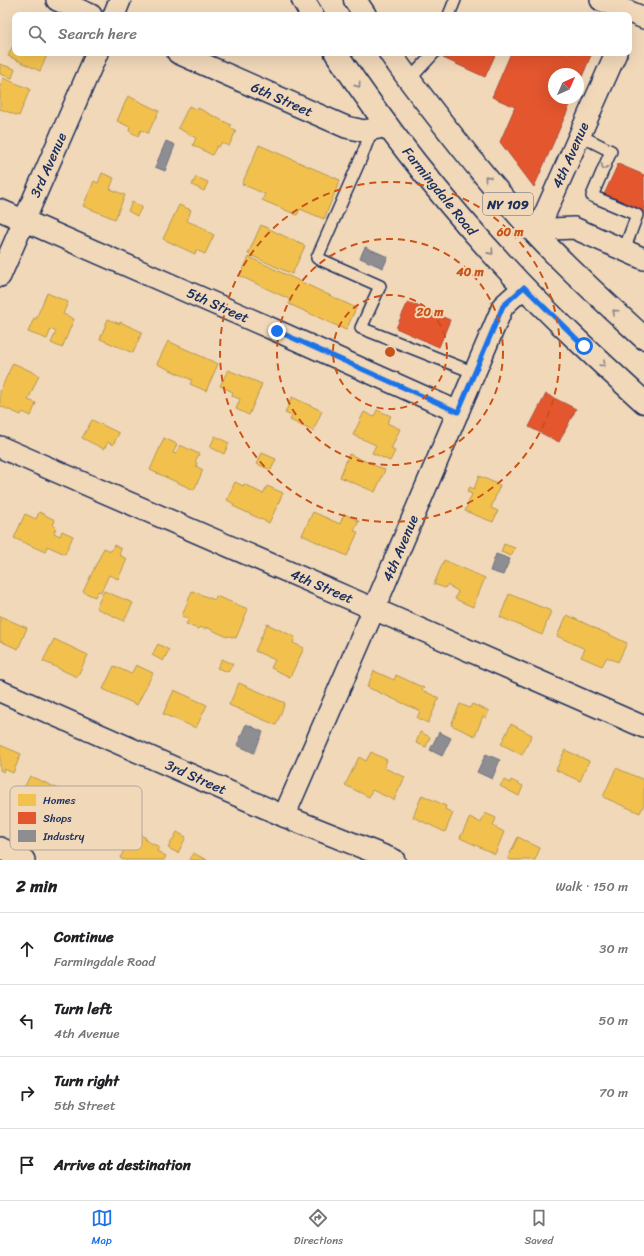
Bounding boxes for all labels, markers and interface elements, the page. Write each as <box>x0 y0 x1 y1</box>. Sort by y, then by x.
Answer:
search box <box>12 12 632 56</box>
text: Search here <box>58 21 137 47</box>
icon: search <box>26 23 48 45</box>
north arrow <box>548 68 584 104</box>
street label: 6th Street <box>247 75 317 124</box>
one-way arrow <box>353 81 361 88</box>
street label: 4th Avenue <box>545 118 596 193</box>
street label: 3rd Avenue <box>23 128 74 202</box>
street label: Farmingdale Road <box>396 141 485 243</box>
one-way arrow <box>601 164 609 171</box>
one-way arrow <box>484 175 491 183</box>
road number: NY 109 <box>483 193 533 215</box>
text: 60 m <box>496 221 524 243</box>
one-way arrow <box>487 247 494 255</box>
text: 40 m <box>455 261 484 283</box>
street label: 5th Street <box>182 281 253 330</box>
text: 20 m <box>416 301 444 323</box>
one-way arrow <box>612 309 620 317</box>
route end <box>268 322 286 340</box>
route start <box>575 337 593 355</box>
centre of rings <box>383 345 397 359</box>
one-way arrow <box>598 359 606 367</box>
street label: 4th Avenue <box>375 511 426 586</box>
street label: 4th Street <box>286 562 357 611</box>
street label: 3rd Street <box>161 753 231 802</box>
legend <box>10 786 142 850</box>
text: Homes <box>43 791 76 810</box>
text: Shops <box>43 809 72 828</box>
text: Industry <box>42 827 85 846</box>
text: 2 min <box>16 871 57 901</box>
text: Walk · 150 m <box>555 875 628 898</box>
text: Continue <box>54 924 114 950</box>
text: 30 m <box>599 937 628 960</box>
icon: ahead <box>16 938 38 960</box>
text: Farmingdale Road <box>54 950 155 973</box>
text: Turn left <box>54 996 112 1022</box>
text: 50 m <box>598 1009 628 1032</box>
icon: left <box>16 1010 38 1032</box>
text: 4th Avenue <box>54 1022 120 1045</box>
text: Turn right <box>54 1068 119 1094</box>
text: 70 m <box>599 1081 628 1104</box>
icon: right <box>16 1082 38 1104</box>
text: 5th Street <box>54 1094 116 1117</box>
text: Arrive at destination <box>54 1152 191 1178</box>
icon: arrive <box>16 1154 38 1176</box>
tab: Map <box>91 1207 113 1250</box>
tab: Directions <box>294 1207 343 1250</box>
tab: Saved <box>524 1207 553 1250</box>

